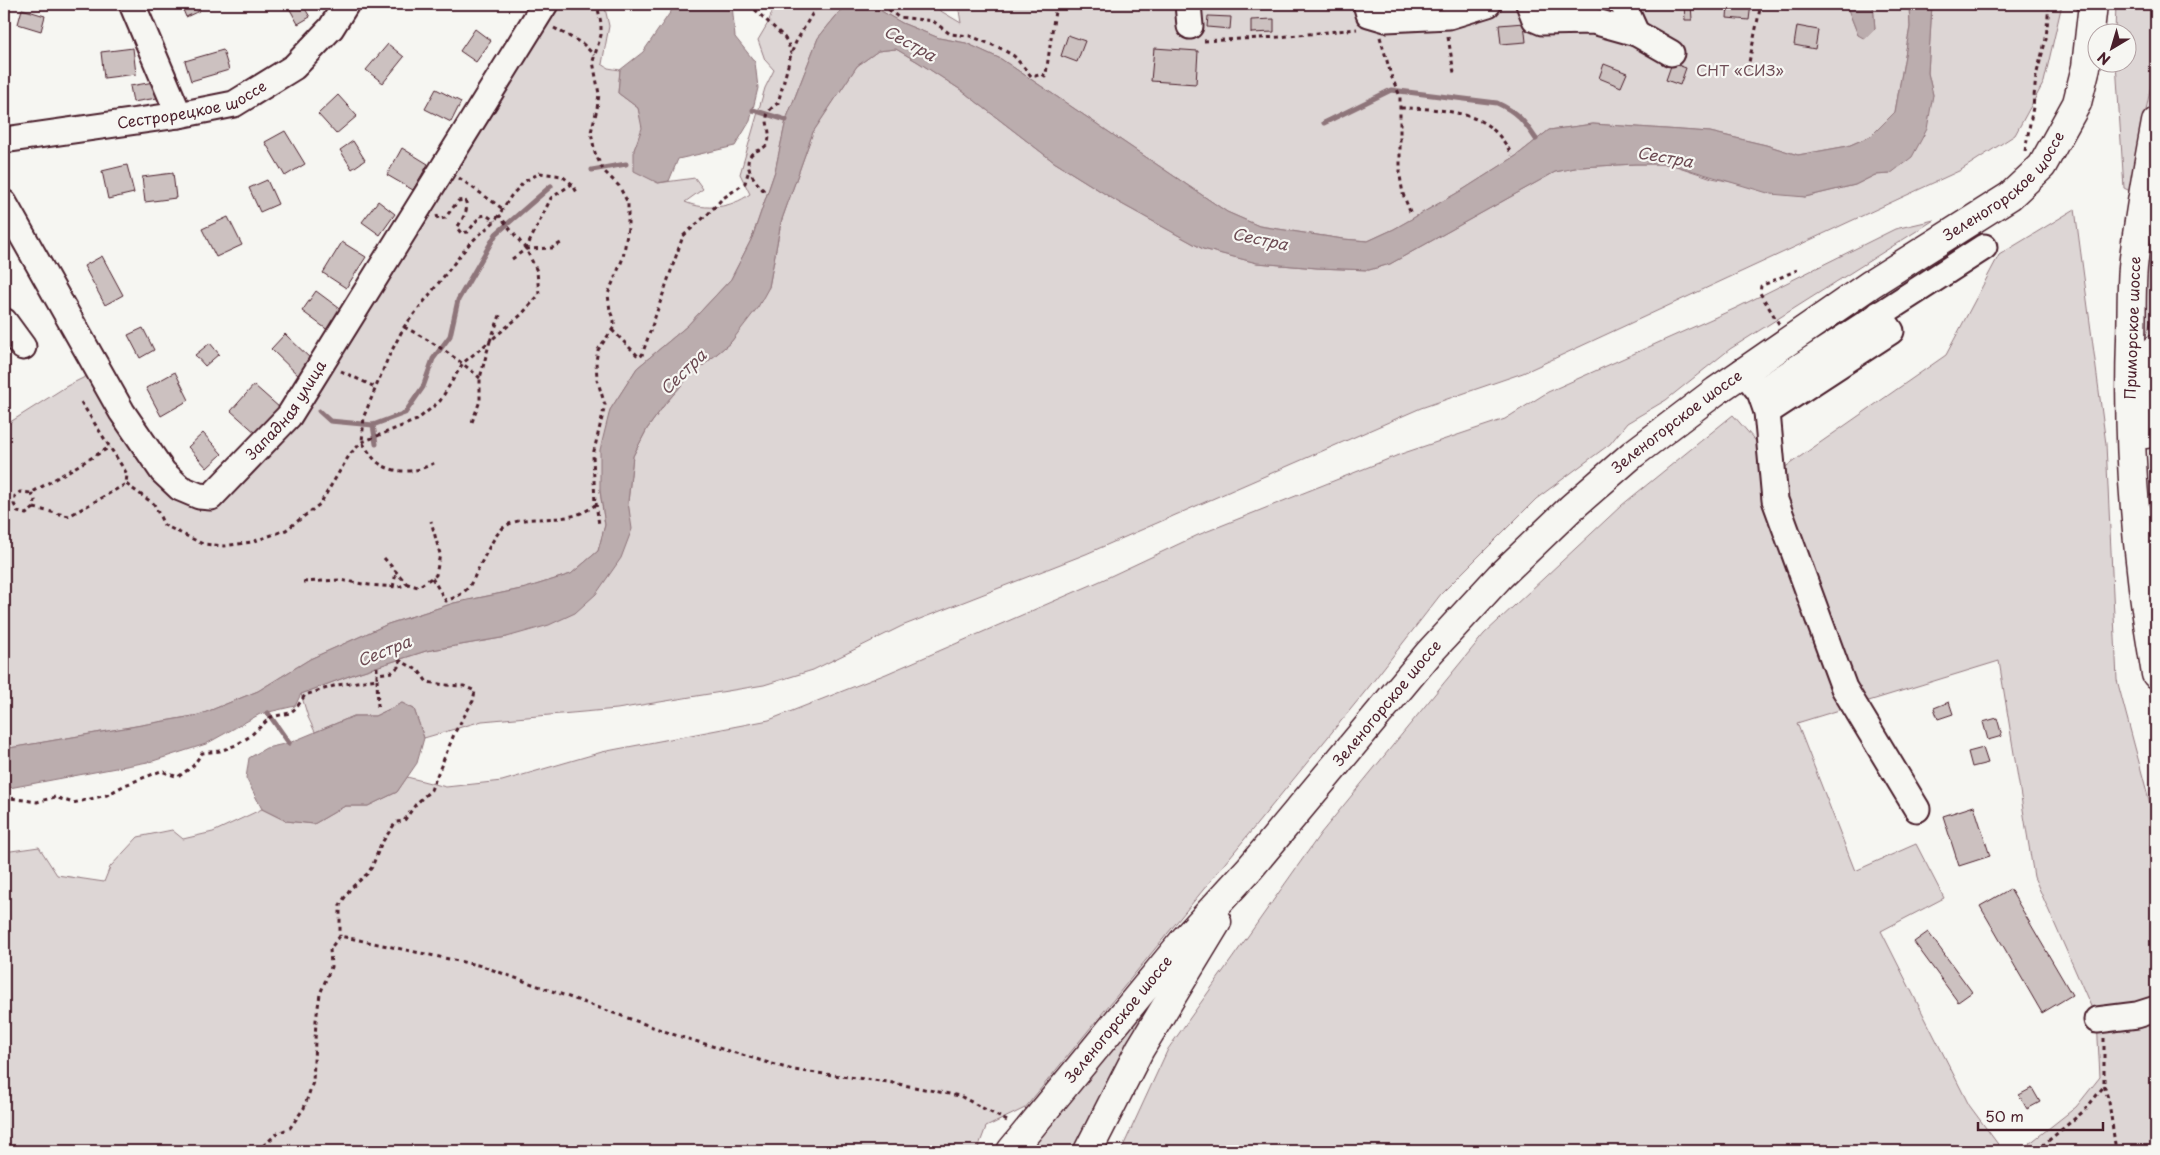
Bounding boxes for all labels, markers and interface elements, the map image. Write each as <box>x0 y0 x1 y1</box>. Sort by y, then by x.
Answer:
water label: Сестра <box>880 18 942 67</box>
north arrow <box>2088 22 2138 72</box>
text: N <box>2093 47 2115 70</box>
park label: СНТ «СИЗ» <box>1696 58 1784 81</box>
street label: Сестрорецкое шоссе <box>115 74 271 134</box>
street label: Зеленогорское шоссе <box>1938 127 2069 246</box>
water label: Сестра <box>1635 139 1696 173</box>
water label: Сестра <box>1230 220 1291 256</box>
street label: Приморское шоссе <box>2118 256 2145 400</box>
water label: Сестра <box>654 342 712 399</box>
street label: Западная улица <box>240 355 331 464</box>
street label: Зеленогорское шоссе <box>1606 363 1746 478</box>
water label: Сестра <box>353 628 415 672</box>
street label: Зеленогорское шоссе <box>1326 634 1446 771</box>
street label: Зеленогорское шоссе <box>1058 950 1177 1087</box>
scale bar <box>1978 1100 2102 1132</box>
text: 50 m <box>1985 1104 2024 1127</box>

